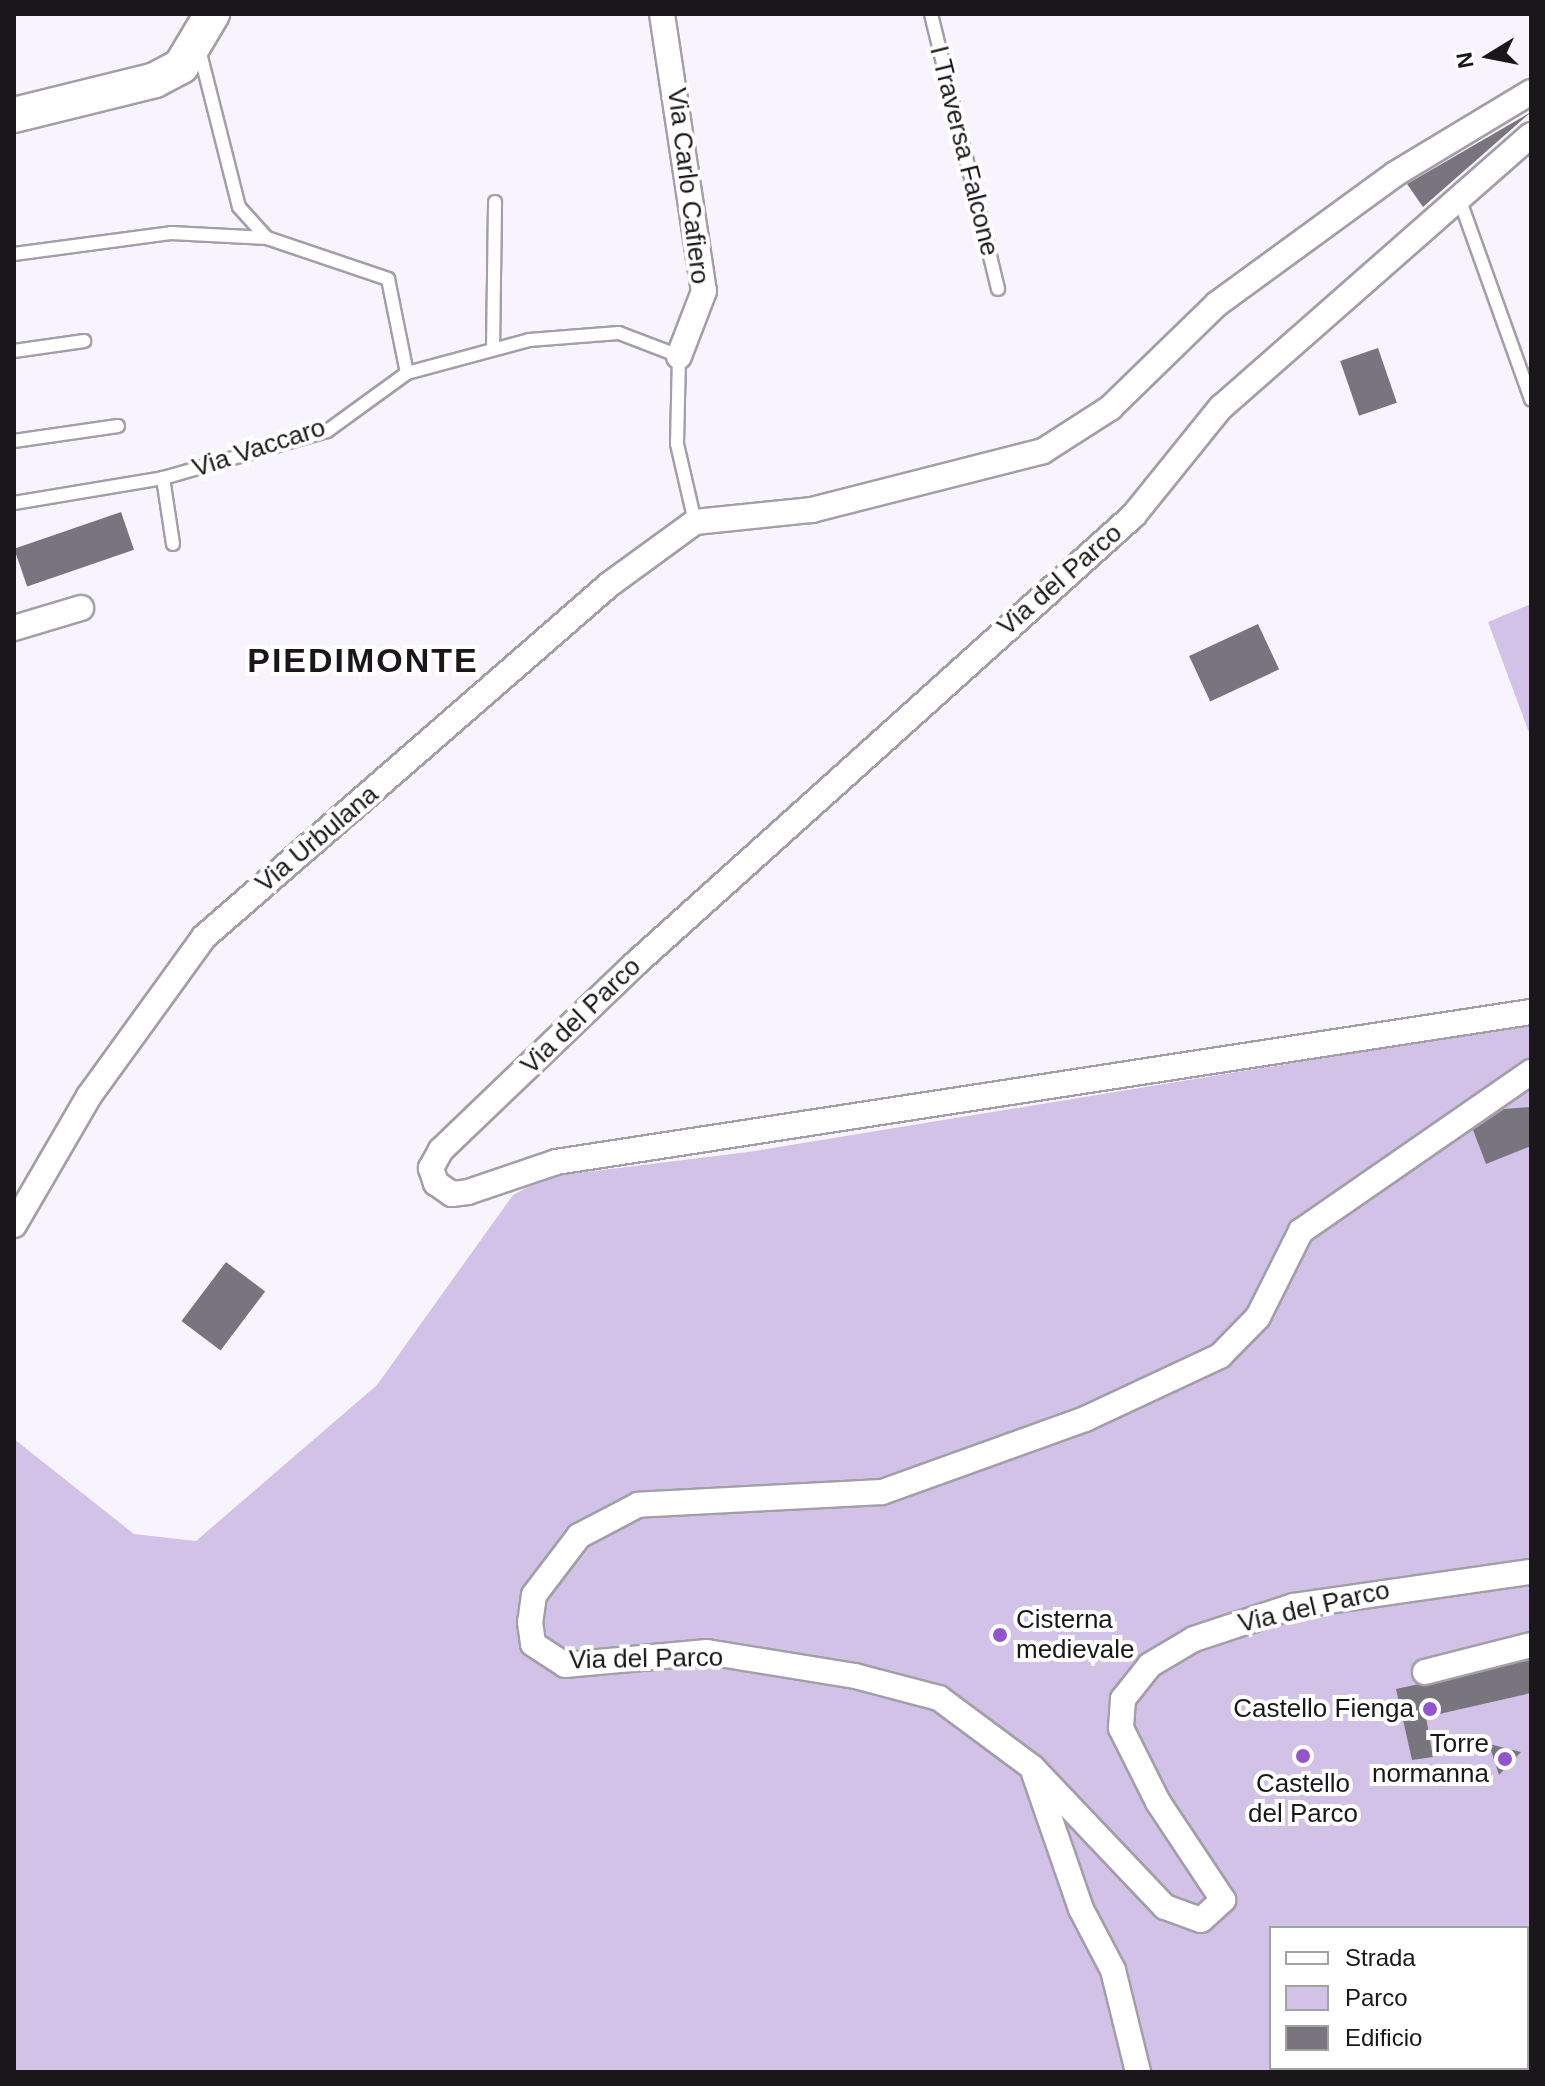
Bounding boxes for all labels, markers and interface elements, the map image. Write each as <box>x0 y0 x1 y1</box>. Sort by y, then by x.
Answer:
north arrow <box>1449 16 1529 96</box>
street label: I Traversa Falcone <box>923 43 1005 259</box>
text: N <box>1451 50 1479 70</box>
street label: Via Carlo Cafiero <box>660 86 716 286</box>
street label: Via Vaccaro <box>189 412 329 484</box>
street label: Via del Parco <box>992 518 1128 642</box>
district label: PIEDIMONTE <box>247 641 479 681</box>
street label: Via Urbulana <box>250 779 384 899</box>
street label: Via del Parco <box>515 951 647 1081</box>
street label: Via del Parco <box>1235 1574 1393 1640</box>
place label: Cisterna medievale <box>1016 1604 1135 1666</box>
marker: Cisterna medievale <box>991 1626 1009 1644</box>
street label: Via del Parco <box>569 1642 723 1676</box>
place label: Castello Fienga <box>1233 1693 1414 1725</box>
marker: Castello Fienga <box>1421 1700 1439 1718</box>
place label: Torre normanna <box>1372 1728 1489 1790</box>
marker: Castello del Parco <box>1294 1747 1312 1765</box>
marker: Torre normanna <box>1496 1750 1514 1768</box>
place label: Castello del Parco <box>1248 1768 1358 1830</box>
legend <box>1269 1926 1529 2070</box>
text: Strada <box>1345 1944 1416 1971</box>
text: Parco <box>1345 1984 1408 2011</box>
text: Edificio <box>1345 2024 1422 2051</box>

